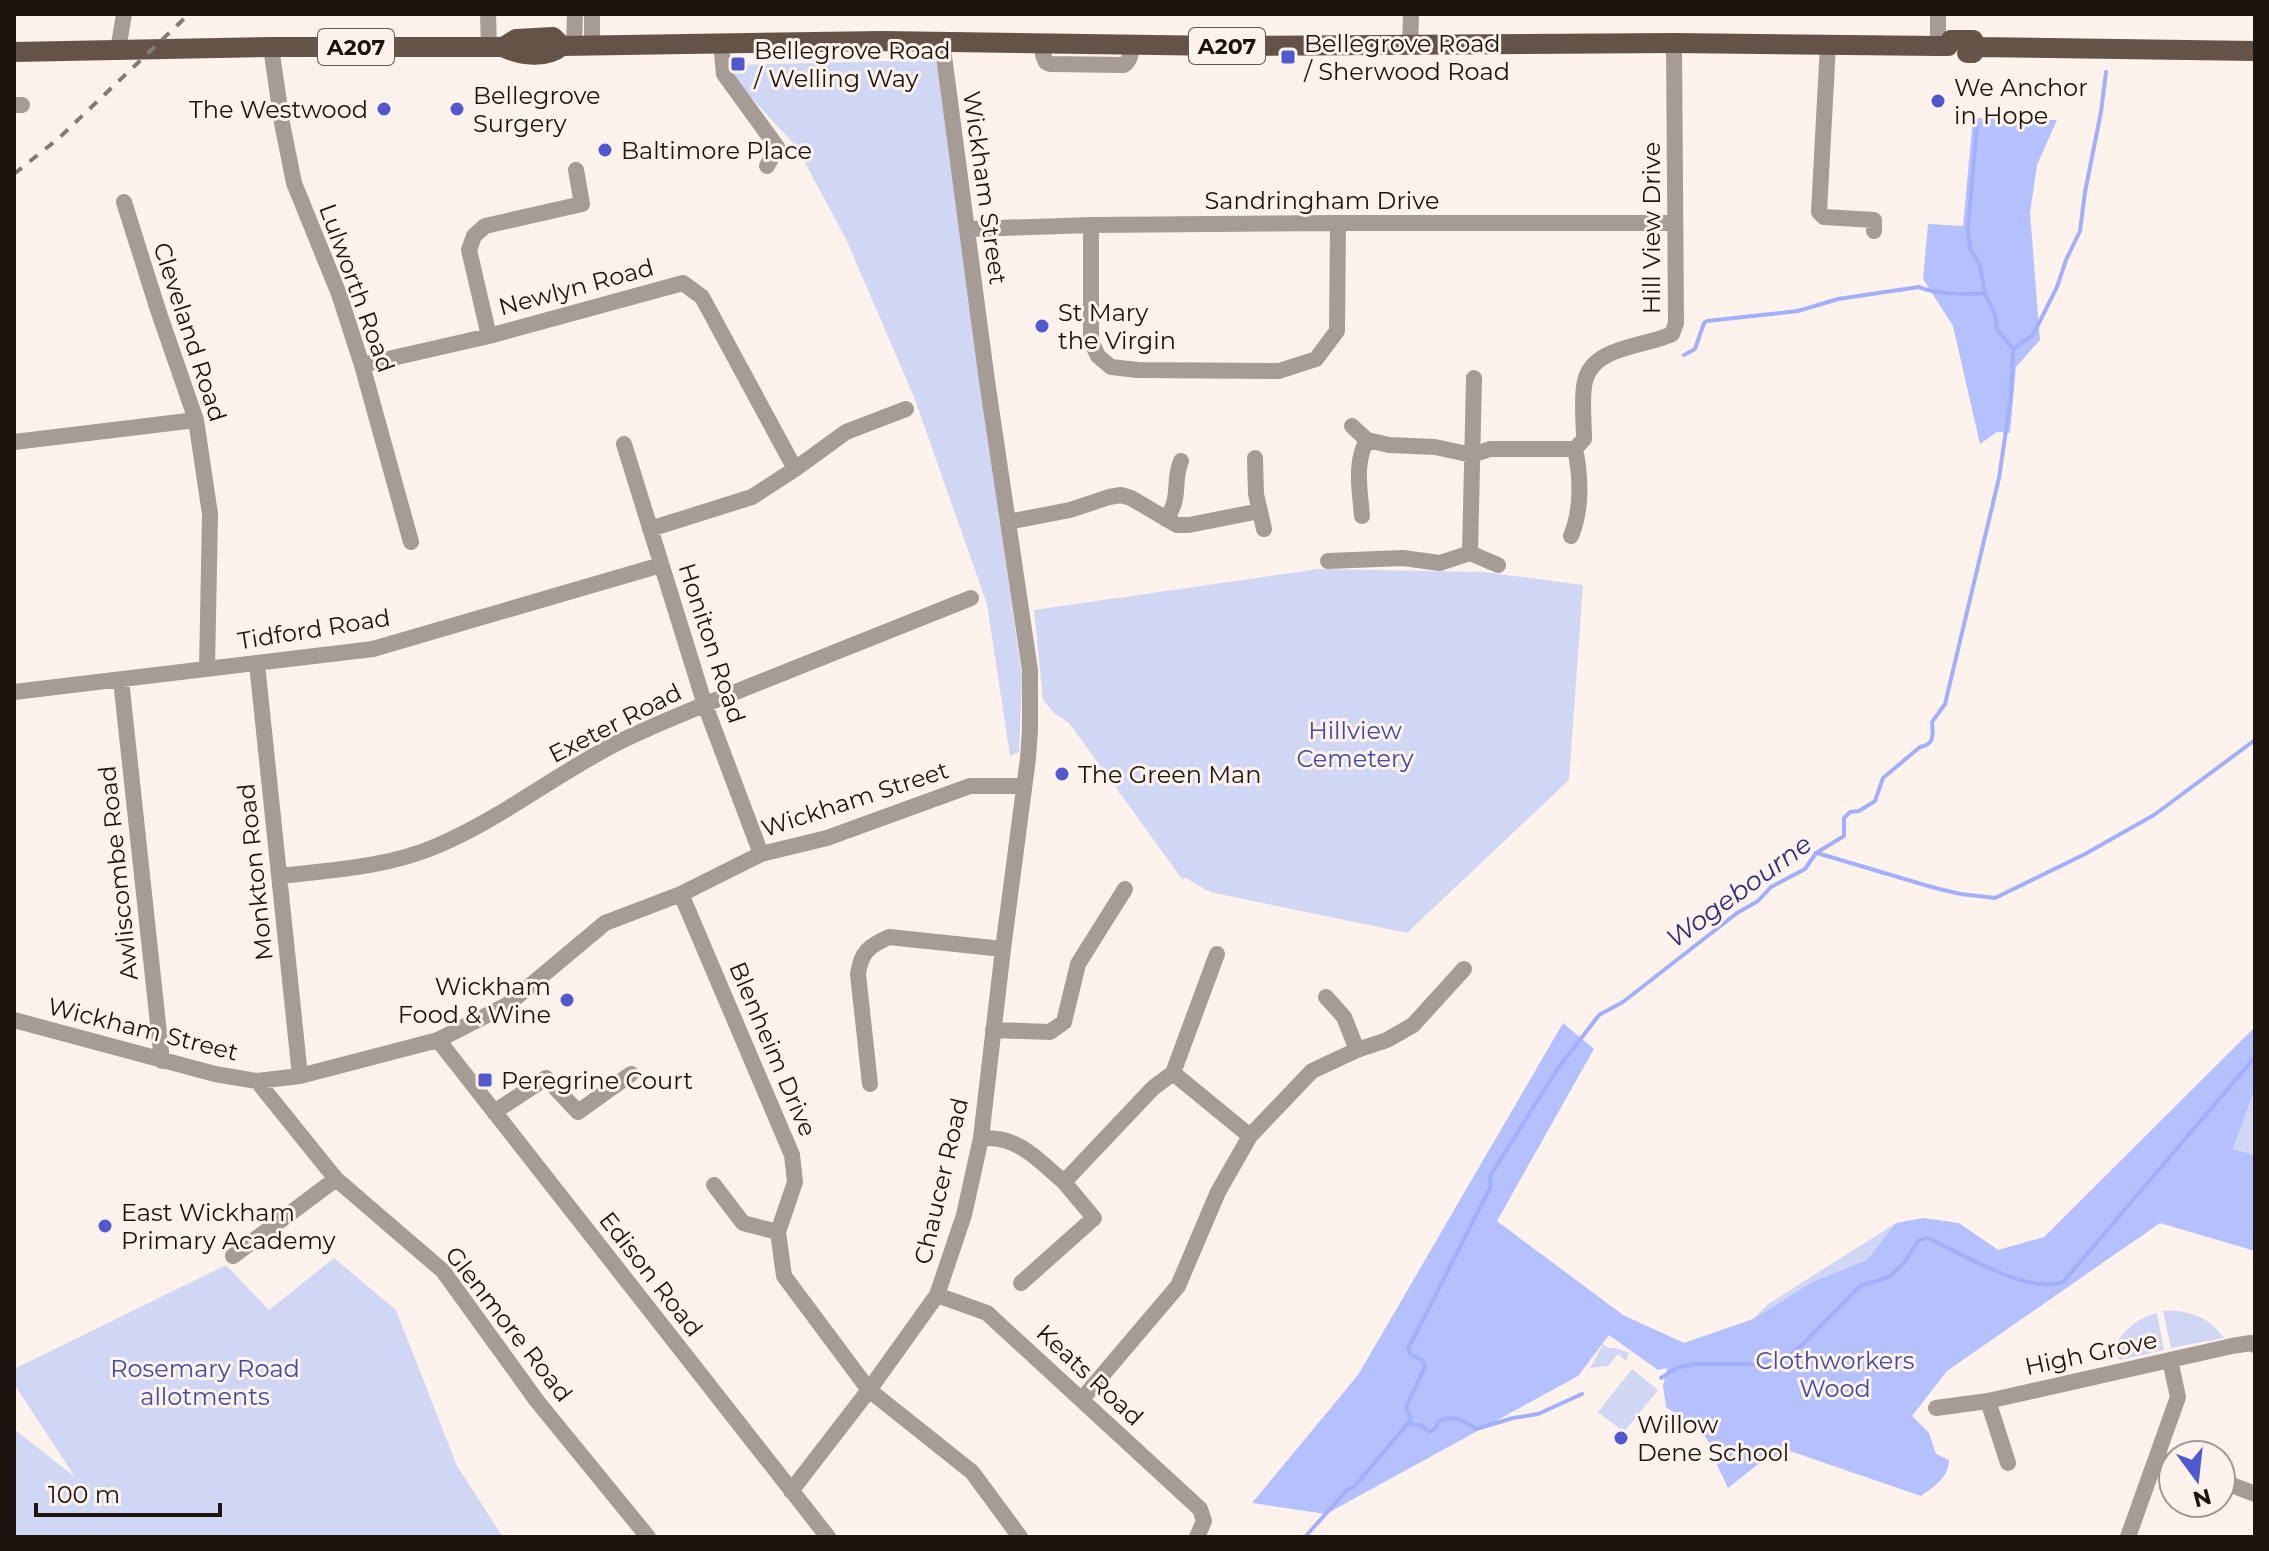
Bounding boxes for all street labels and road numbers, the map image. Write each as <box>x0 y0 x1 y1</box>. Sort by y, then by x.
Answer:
road number: A207 <box>1189 28 1265 64</box>
road number: A207 <box>318 29 394 65</box>
street label: Wickham Street <box>957 89 1013 287</box>
street label: Hill View Drive <box>1637 142 1666 314</box>
street label: Sandringham Drive <box>1205 186 1439 215</box>
street label: Lulworth Road <box>313 200 401 376</box>
street label: Cleveland Road <box>147 239 233 425</box>
street label: Newlyn Road <box>495 252 657 322</box>
street label: Honiton Road <box>672 559 752 727</box>
street label: Tidford Road <box>236 603 392 655</box>
street label: Exeter Road <box>544 677 686 769</box>
street label: Wickham Street <box>758 755 952 843</box>
street label: Awliscombe Road <box>92 764 144 982</box>
street label: Monkton Road <box>231 782 279 962</box>
street label: Blenheim Drive <box>723 957 823 1141</box>
street label: Wickham Street <box>45 991 241 1067</box>
street label: Chaucer Road <box>908 1095 974 1267</box>
street label: Edison Road <box>593 1206 709 1342</box>
street label: Glenmore Road <box>439 1241 579 1407</box>
street label: Keats Road <box>1031 1318 1149 1432</box>
street label: High Grove <box>2022 1325 2160 1381</box>

